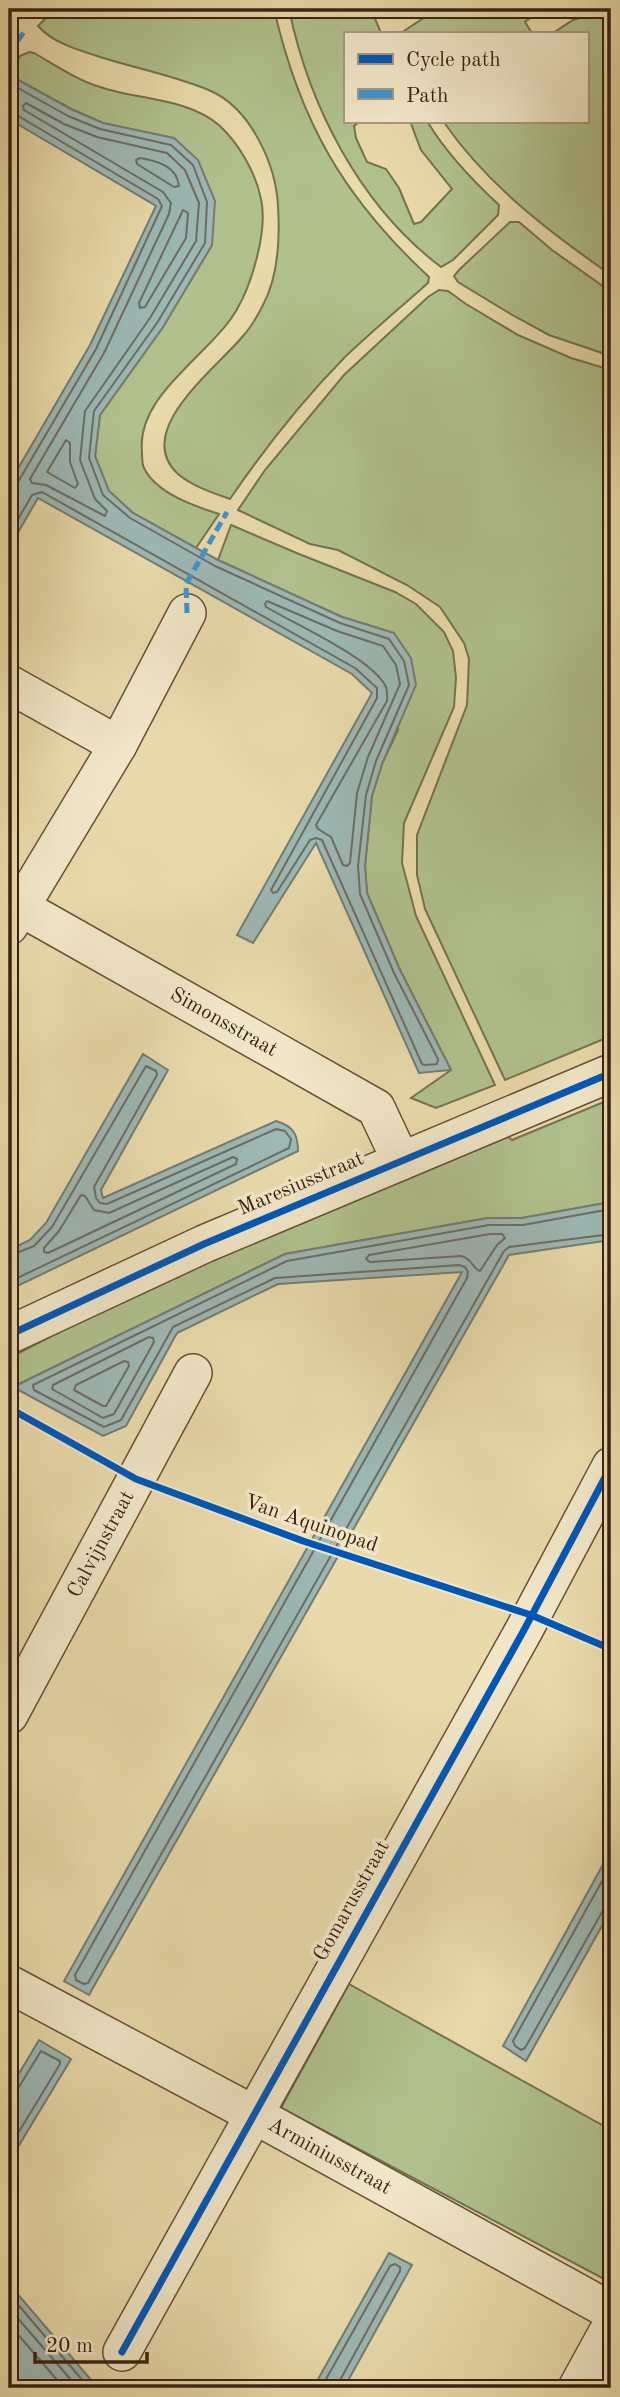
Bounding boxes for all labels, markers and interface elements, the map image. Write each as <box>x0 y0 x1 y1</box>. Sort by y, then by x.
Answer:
legend <box>344 32 588 122</box>
text: Cycle path <box>406 50 501 71</box>
text: Path <box>406 86 449 107</box>
street label: Simonsstraat <box>167 984 281 1061</box>
street label: Maresiusstraat <box>235 1148 367 1220</box>
street label: Calvijnstraat <box>64 1487 138 1601</box>
street label: Van Aquinopad <box>242 1491 380 1557</box>
street label: Gomarusstraat <box>310 1837 394 1965</box>
street label: Arminiusstraat <box>264 2114 395 2199</box>
scale bar <box>35 2320 147 2364</box>
text: 20 m <box>46 2336 93 2357</box>

